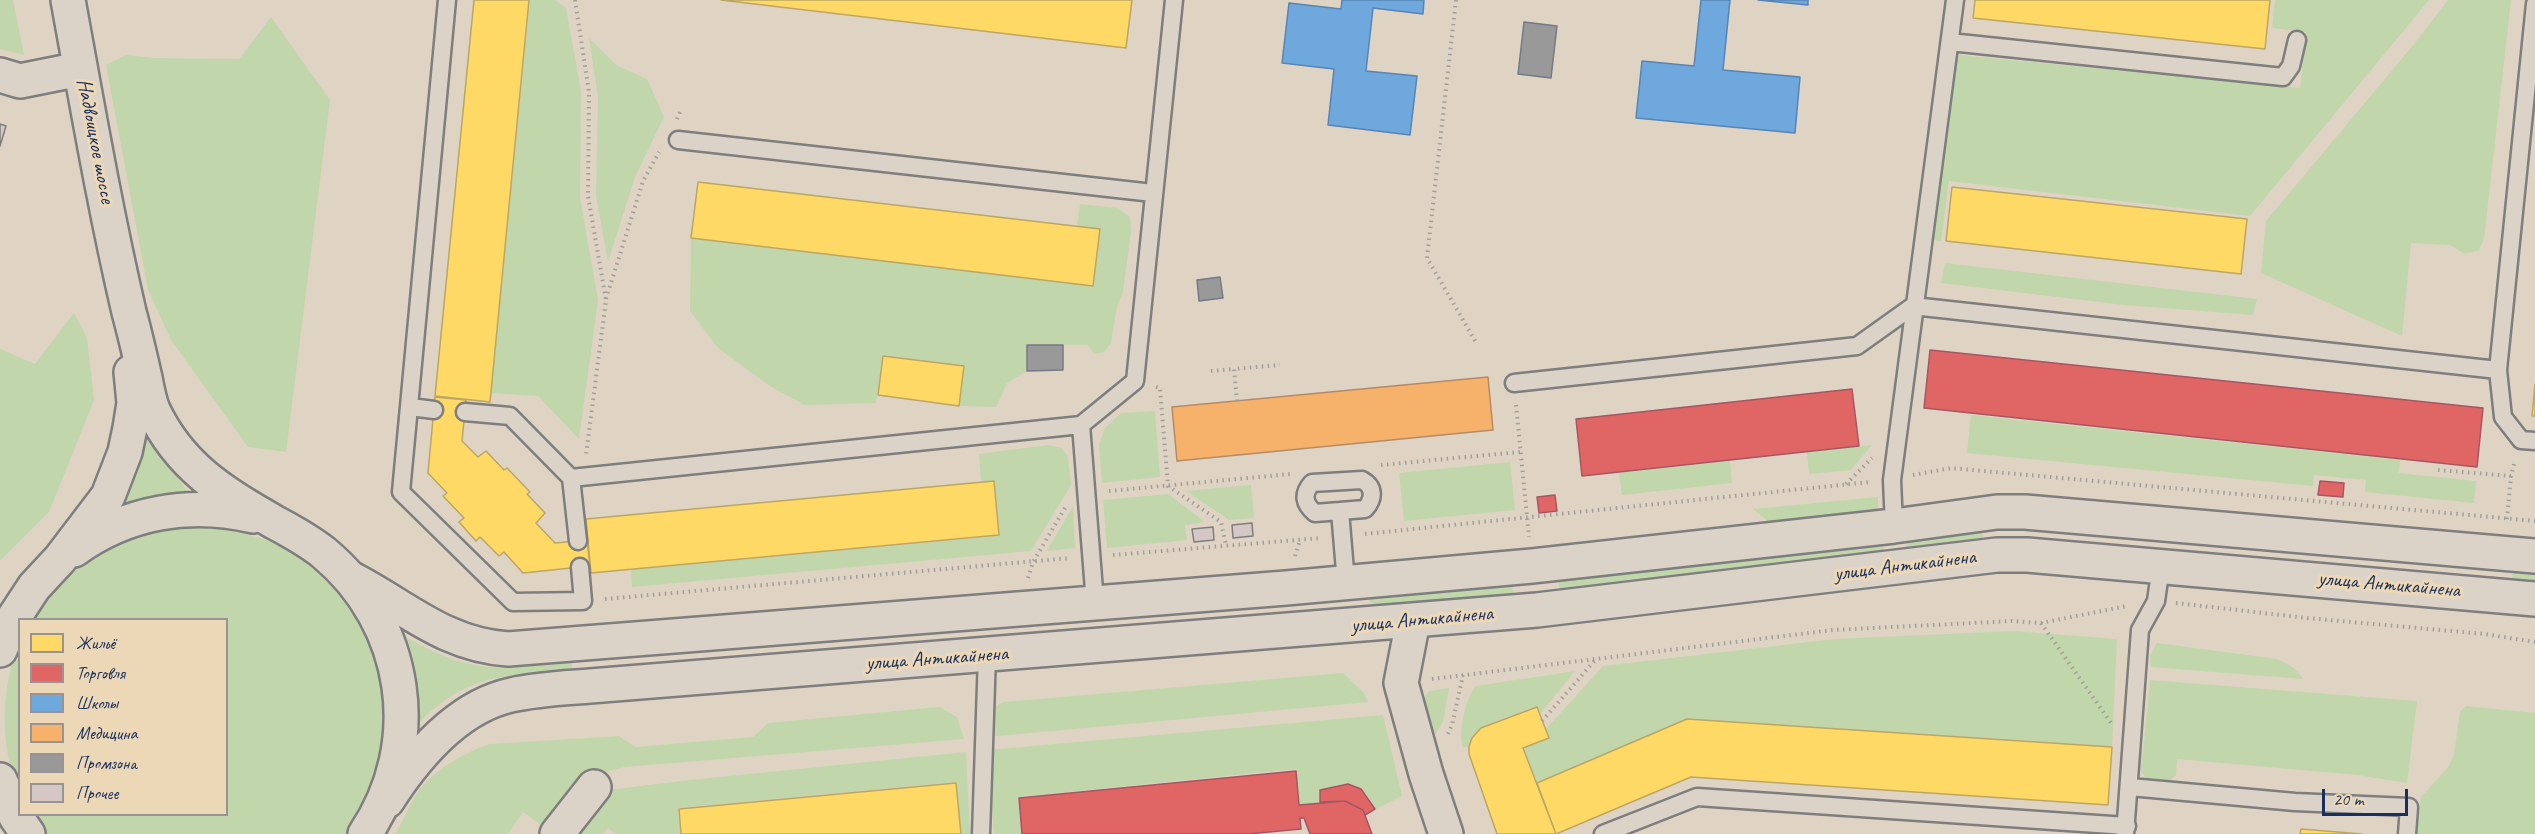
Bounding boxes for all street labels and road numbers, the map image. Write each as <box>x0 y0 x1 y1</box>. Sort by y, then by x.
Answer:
street label: Надвоицкое шоссе <box>71 76 119 206</box>
street label: улица Антикайнена <box>1833 545 1977 587</box>
street label: улица Антикайнена <box>2317 566 2461 604</box>
street label: улица Антикайнена <box>1350 601 1494 639</box>
street label: улица Антикайнена <box>865 641 1009 677</box>

